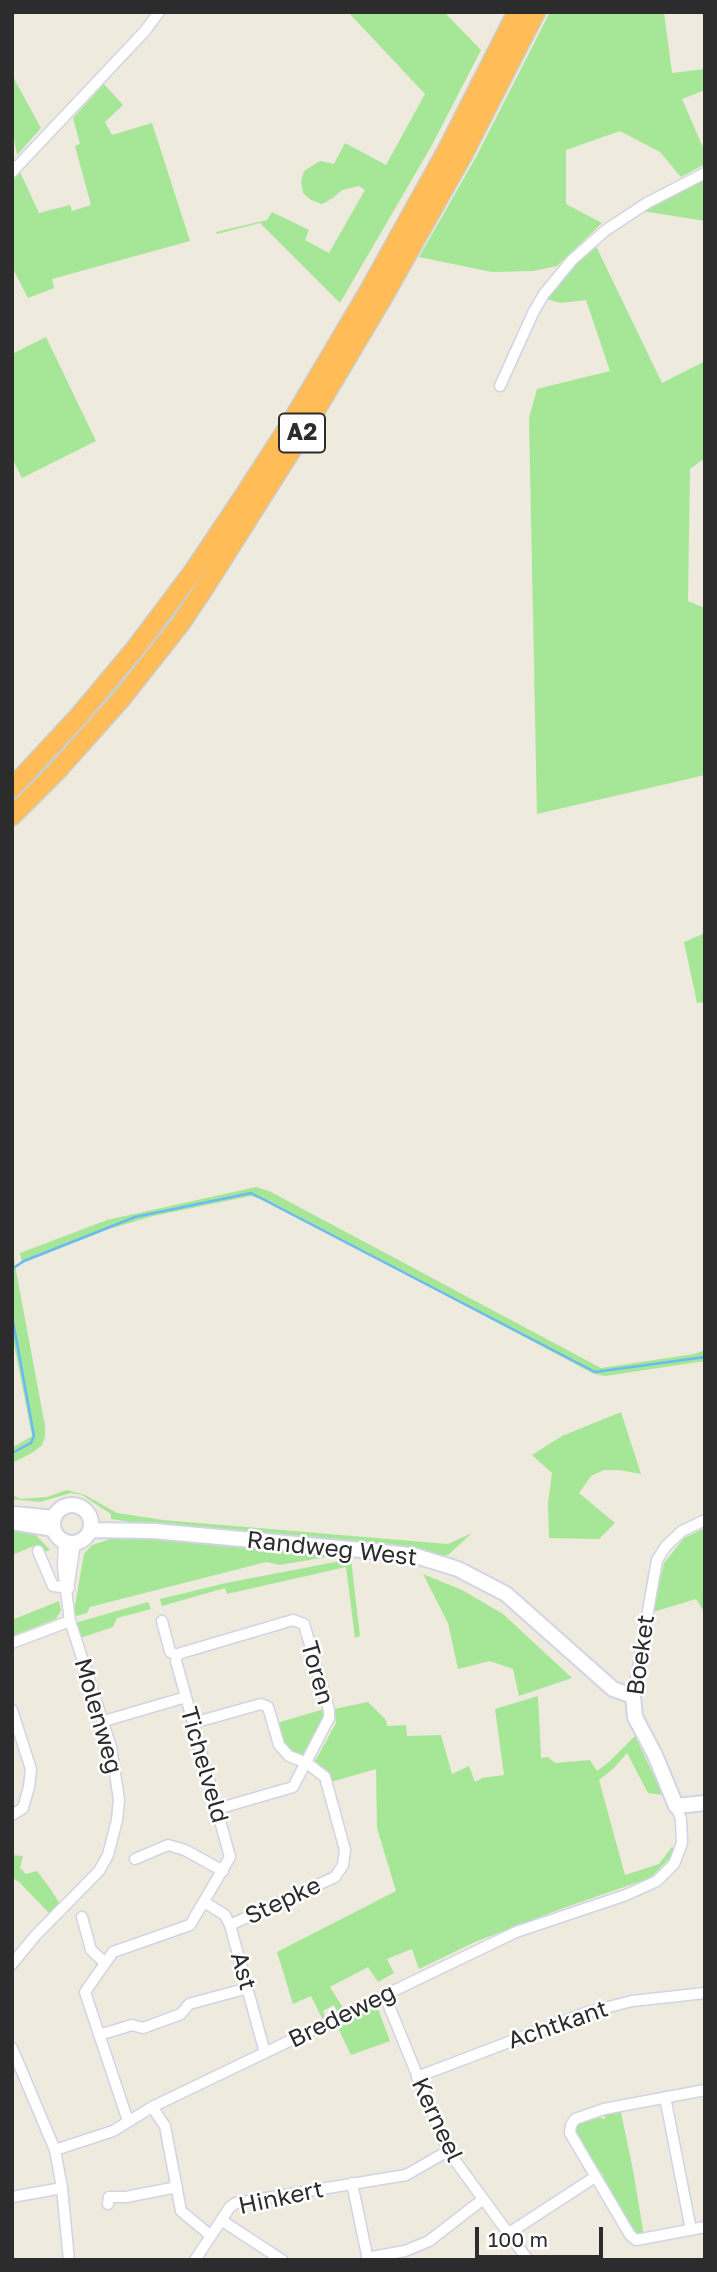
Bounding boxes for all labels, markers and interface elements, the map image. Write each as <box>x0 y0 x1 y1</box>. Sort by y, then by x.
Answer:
road number: A2 <box>279 414 325 452</box>
street label: Randweg West <box>245 1526 419 1572</box>
street label: Boeket <box>621 1613 661 1697</box>
street label: Toren <box>294 1638 340 1708</box>
street label: Molenweg <box>68 1655 128 1777</box>
street label: Tichelveld <box>174 1704 234 1826</box>
street label: Stepke <box>241 1871 325 1931</box>
street label: Ast <box>224 1949 262 1993</box>
street label: Bredeweg <box>284 1978 400 2054</box>
street label: Achtkant <box>504 1994 612 2056</box>
street label: Kerneel <box>405 2073 469 2167</box>
street label: Hinkert <box>236 2175 326 2221</box>
scale bar <box>479 2212 607 2256</box>
text: 100 m <box>488 2226 548 2252</box>

